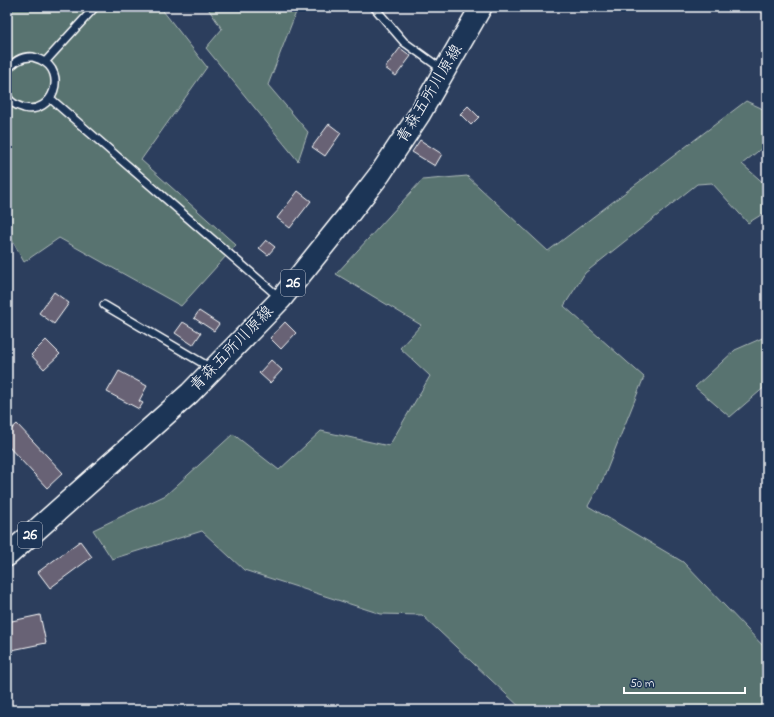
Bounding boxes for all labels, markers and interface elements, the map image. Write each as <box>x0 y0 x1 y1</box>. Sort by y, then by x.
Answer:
street label: 青森五所川原線 <box>391 40 469 148</box>
road number: 26 <box>281 270 305 296</box>
street label: 青森五所川原線 <box>184 300 280 398</box>
road number: 26 <box>18 522 42 548</box>
scale bar <box>624 669 745 695</box>
text: 50 m <box>630 675 654 693</box>

